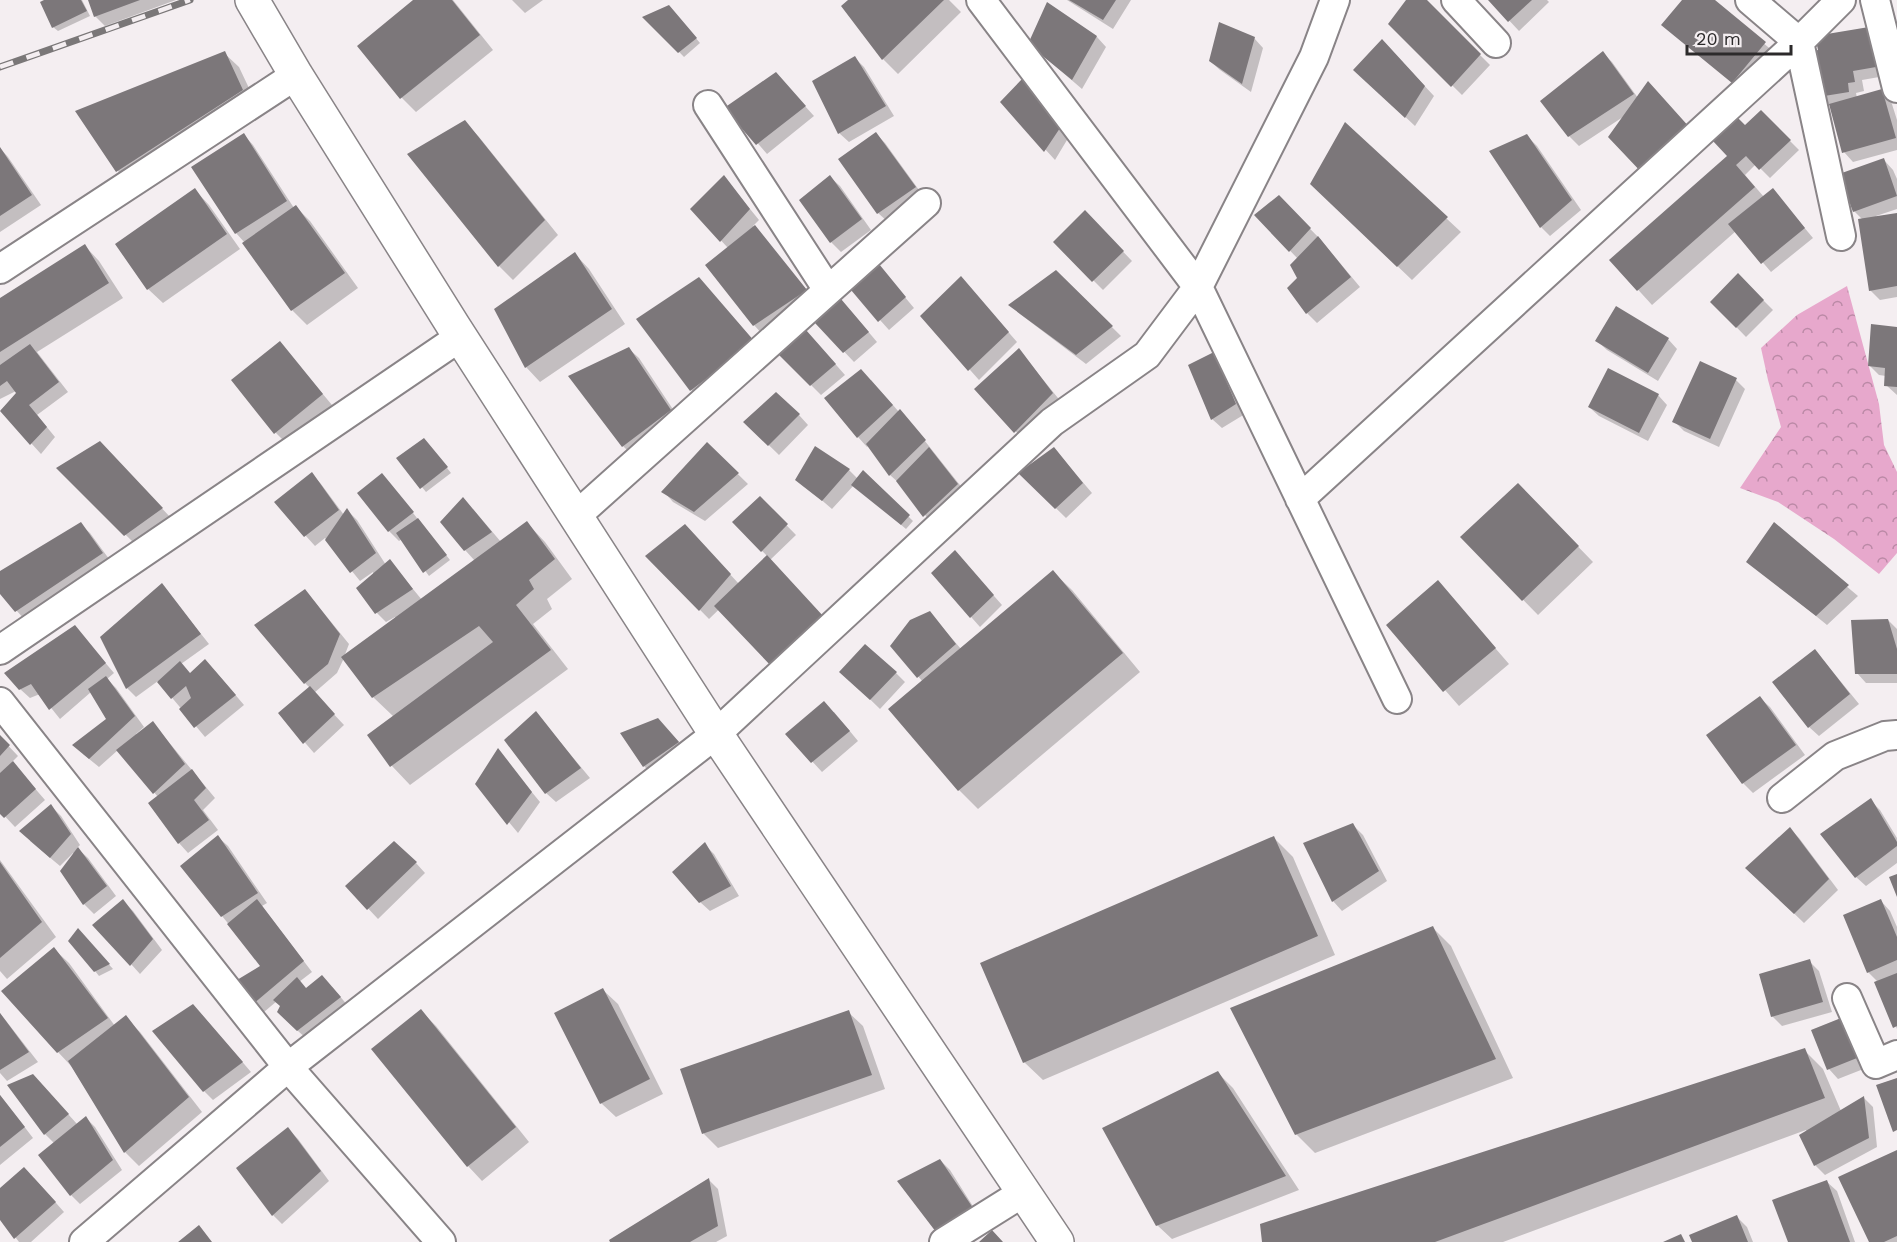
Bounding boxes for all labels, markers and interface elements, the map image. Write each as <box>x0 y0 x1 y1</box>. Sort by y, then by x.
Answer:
scale bar <box>1687 18 1790 56</box>
text: 20 m <box>1696 28 1741 49</box>

